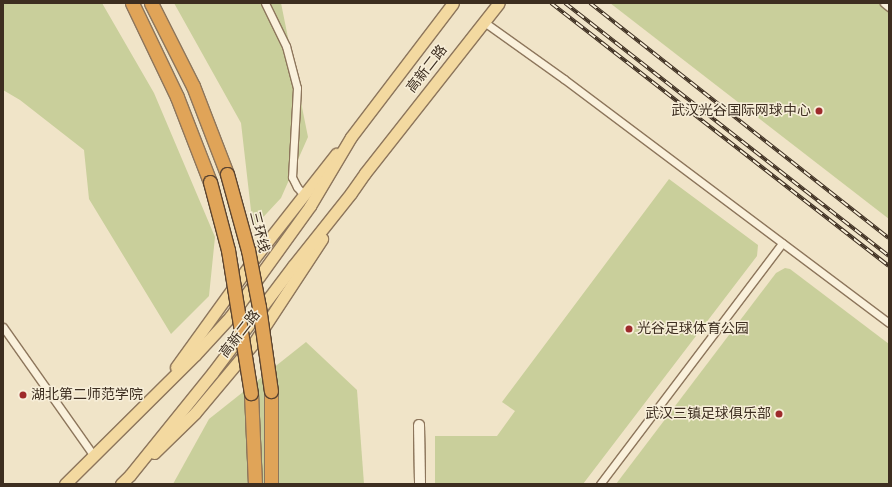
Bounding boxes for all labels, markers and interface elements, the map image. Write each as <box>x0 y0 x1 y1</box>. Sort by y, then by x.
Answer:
street label: 高新二路 <box>403 42 451 96</box>
place label: 武汉光谷国际网球中心 <box>671 103 811 119</box>
marker: 武汉光谷国际网球中心 <box>814 106 824 116</box>
street label: 三环线 <box>246 210 272 254</box>
street label: 高新二路 <box>216 307 264 361</box>
place label: 光谷足球体育公园 <box>637 321 749 337</box>
marker: 光谷足球体育公园 <box>624 324 634 334</box>
place label: 湖北第二师范学院 <box>31 387 143 403</box>
marker: 湖北第二师范学院 <box>18 390 28 400</box>
place label: 武汉三镇足球俱乐部 <box>645 406 771 422</box>
marker: 武汉三镇足球俱乐部 <box>774 409 784 419</box>

